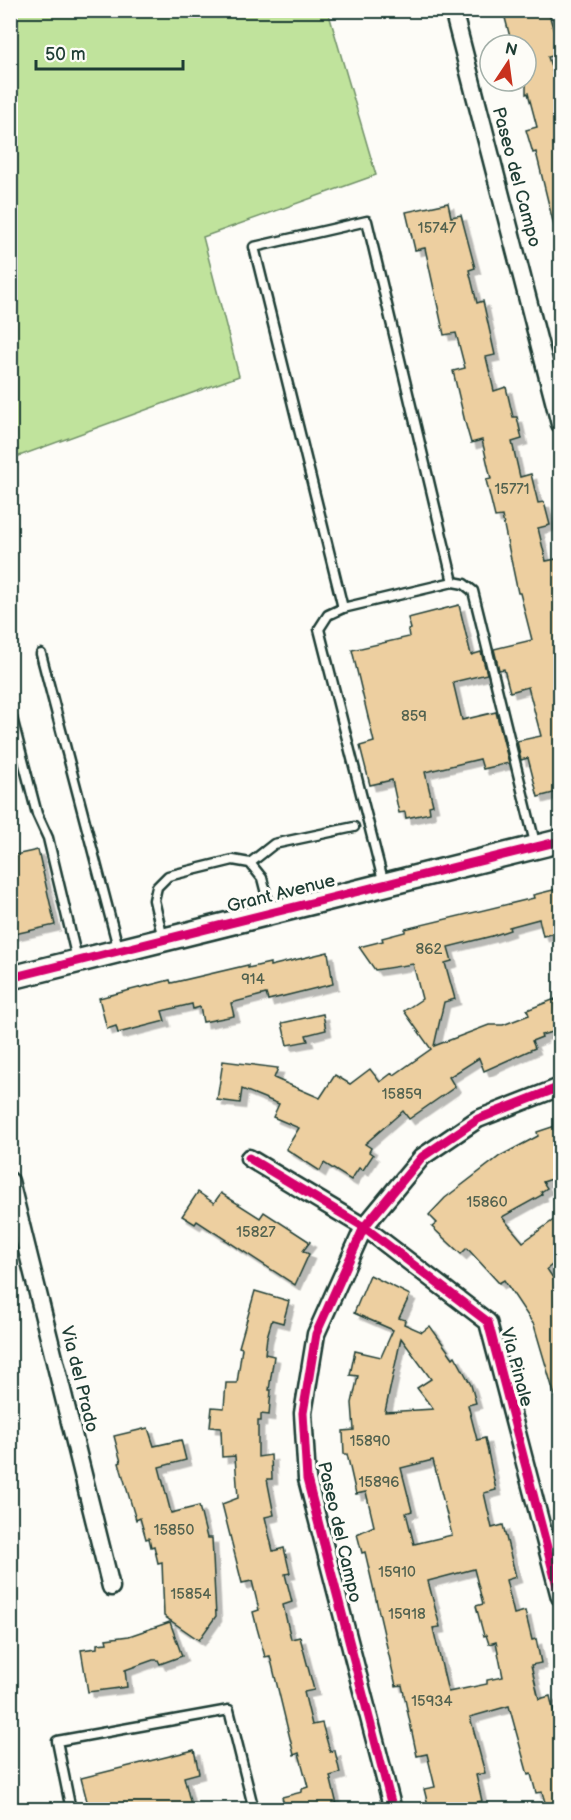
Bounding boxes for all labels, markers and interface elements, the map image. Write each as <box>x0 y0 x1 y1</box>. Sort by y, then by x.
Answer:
scale bar <box>36 33 183 71</box>
north arrow <box>478 33 538 93</box>
text: N <box>503 39 519 60</box>
text: 50 m <box>45 44 86 65</box>
street label: Paseo del Campo <box>488 105 545 249</box>
house number: 15747 <box>418 219 457 238</box>
house number: 15771 <box>495 480 529 499</box>
house number: 859 <box>401 707 427 726</box>
street label: Grant Avenue <box>225 870 338 917</box>
house number: 862 <box>416 940 443 959</box>
house number: 914 <box>241 970 265 989</box>
house number: 15859 <box>382 1085 422 1104</box>
house number: 15860 <box>466 1193 508 1212</box>
house number: 15827 <box>236 1223 276 1242</box>
street label: Via del Prado <box>56 1324 103 1434</box>
street label: Via Pinale <box>496 1325 537 1409</box>
house number: 15890 <box>350 1432 390 1451</box>
street label: Paseo del Campo <box>313 1460 366 1605</box>
house number: 15896 <box>359 1473 399 1492</box>
house number: 15850 <box>154 1521 194 1540</box>
house number: 15910 <box>378 1563 416 1582</box>
house number: 15854 <box>171 1585 211 1604</box>
house number: 15918 <box>388 1605 426 1624</box>
house number: 15934 <box>411 1692 453 1711</box>

